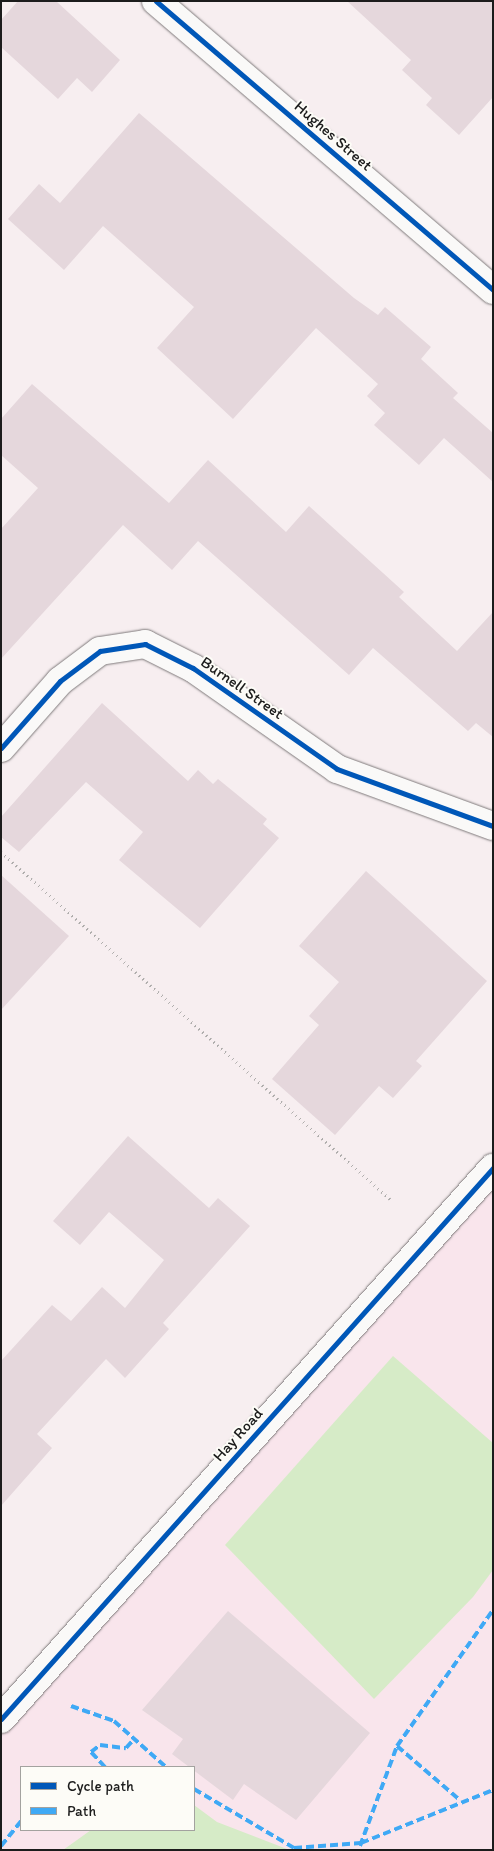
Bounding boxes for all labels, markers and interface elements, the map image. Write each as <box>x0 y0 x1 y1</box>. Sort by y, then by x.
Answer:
street label: Hughes Street <box>290 97 376 175</box>
street label: Burnell Street <box>197 652 287 724</box>
street label: Hay Road <box>209 1404 267 1466</box>
legend <box>20 1766 195 1831</box>
text: Cycle path <box>67 1777 134 1795</box>
text: Path <box>67 1802 96 1820</box>

